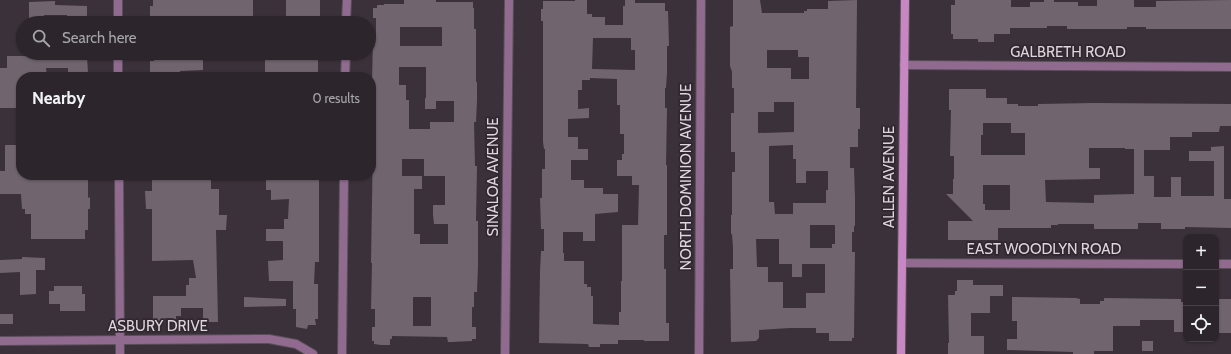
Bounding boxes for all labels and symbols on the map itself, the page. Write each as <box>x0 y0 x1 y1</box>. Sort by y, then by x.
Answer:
street label: GALBRETH ROAD <box>1010 43 1126 61</box>
street label: NORTH DOMINION AVENUE <box>677 84 695 270</box>
street label: SINALOA AVENUE <box>484 117 502 237</box>
street label: ALLEN AVENUE <box>880 126 898 228</box>
street label: EAST WOODLYN ROAD <box>967 240 1122 258</box>
street label: ASBURY DRIVE <box>108 317 208 335</box>

